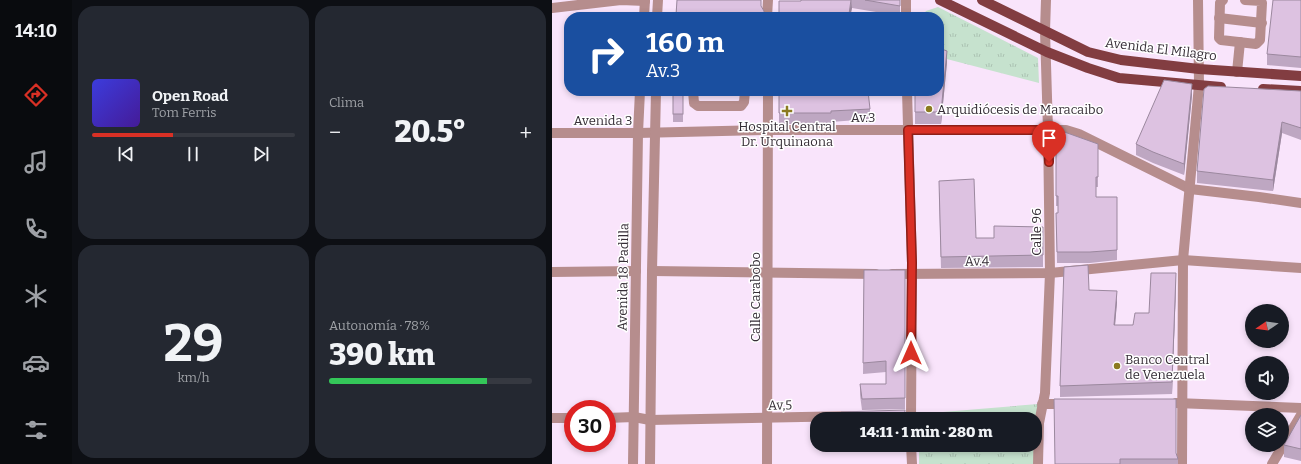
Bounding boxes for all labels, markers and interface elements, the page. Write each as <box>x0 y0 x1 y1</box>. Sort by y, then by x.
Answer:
text: 14:10 <box>15 20 57 42</box>
text: 160 m <box>646 26 724 59</box>
icon: right <box>580 28 632 80</box>
street label: Avenida El Milagro <box>1104 35 1218 63</box>
text: Av.3 <box>646 60 680 82</box>
icon: directions <box>22 81 50 109</box>
text: Open Road <box>152 87 228 105</box>
text: Clima <box>329 95 364 110</box>
place label: Arquidiócesis de Maracaibo <box>937 102 1103 117</box>
marker: Arquidiócesis de Maracaibo <box>924 104 934 114</box>
text: Tom Ferris <box>152 105 216 120</box>
marker: Hospital Central Dr. Urquinaona <box>781 105 793 117</box>
street label: Av.3 <box>851 110 875 125</box>
street label: Avenida 3 <box>573 113 633 128</box>
text: 20.5° <box>394 114 466 150</box>
text: − <box>329 119 341 146</box>
text: + <box>519 119 532 146</box>
place label: Hospital Central Dr. Urquinaona <box>738 119 836 149</box>
pin <box>1032 121 1066 162</box>
icon: arrive <box>1038 127 1060 149</box>
icon: previous <box>115 143 137 165</box>
icon: pause <box>182 143 204 165</box>
icon: next <box>250 143 272 165</box>
icon: music <box>22 148 50 176</box>
street label: Calle 96 <box>1029 208 1044 256</box>
icon: phone <box>22 215 50 243</box>
street label: Avenida 18 Padilla <box>615 223 631 331</box>
street label: Calle Carabobo <box>748 252 763 342</box>
street label: Av.4 <box>965 253 990 269</box>
icon: climate <box>22 282 50 310</box>
north arrow <box>1245 304 1289 348</box>
map controls <box>1245 304 1289 452</box>
text: 29 <box>163 312 224 375</box>
text: Autonomía · 78% <box>329 318 430 333</box>
position arrow <box>890 332 932 374</box>
text: 390 km <box>329 337 435 373</box>
icon: car <box>22 349 50 377</box>
place label: Banco Central de Venezuela <box>1125 352 1209 382</box>
button: sound <box>1245 356 1289 400</box>
marker: Banco Central de Venezuela <box>1112 361 1122 371</box>
text: km/h <box>177 370 210 385</box>
street label: Av,5 <box>768 397 792 413</box>
speed limit sign: 30 <box>564 400 616 452</box>
button: layers <box>1245 408 1289 452</box>
icon: filters <box>22 416 50 444</box>
text: 14:11 · 1 min · 280 m <box>860 423 992 441</box>

